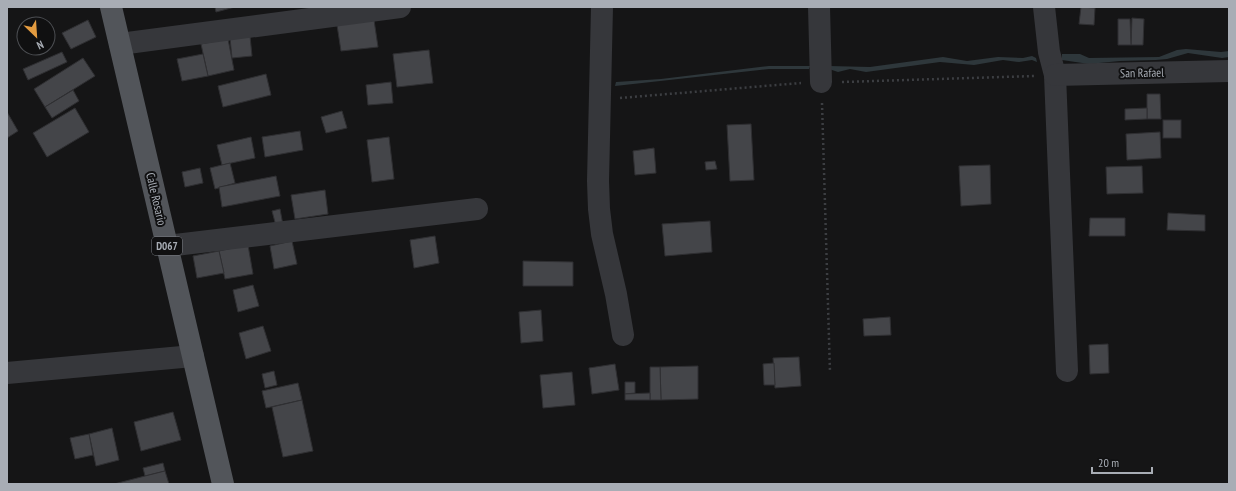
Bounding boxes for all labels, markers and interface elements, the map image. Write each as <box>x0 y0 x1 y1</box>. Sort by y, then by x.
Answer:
north arrow <box>16 16 56 56</box>
text: N <box>35 37 46 53</box>
street label: San Rafael <box>1120 65 1164 80</box>
street label: Calle Rosario <box>143 171 170 227</box>
road number: D067 <box>152 237 182 255</box>
scale bar <box>1092 449 1152 475</box>
text: 20 m <box>1098 455 1119 470</box>

